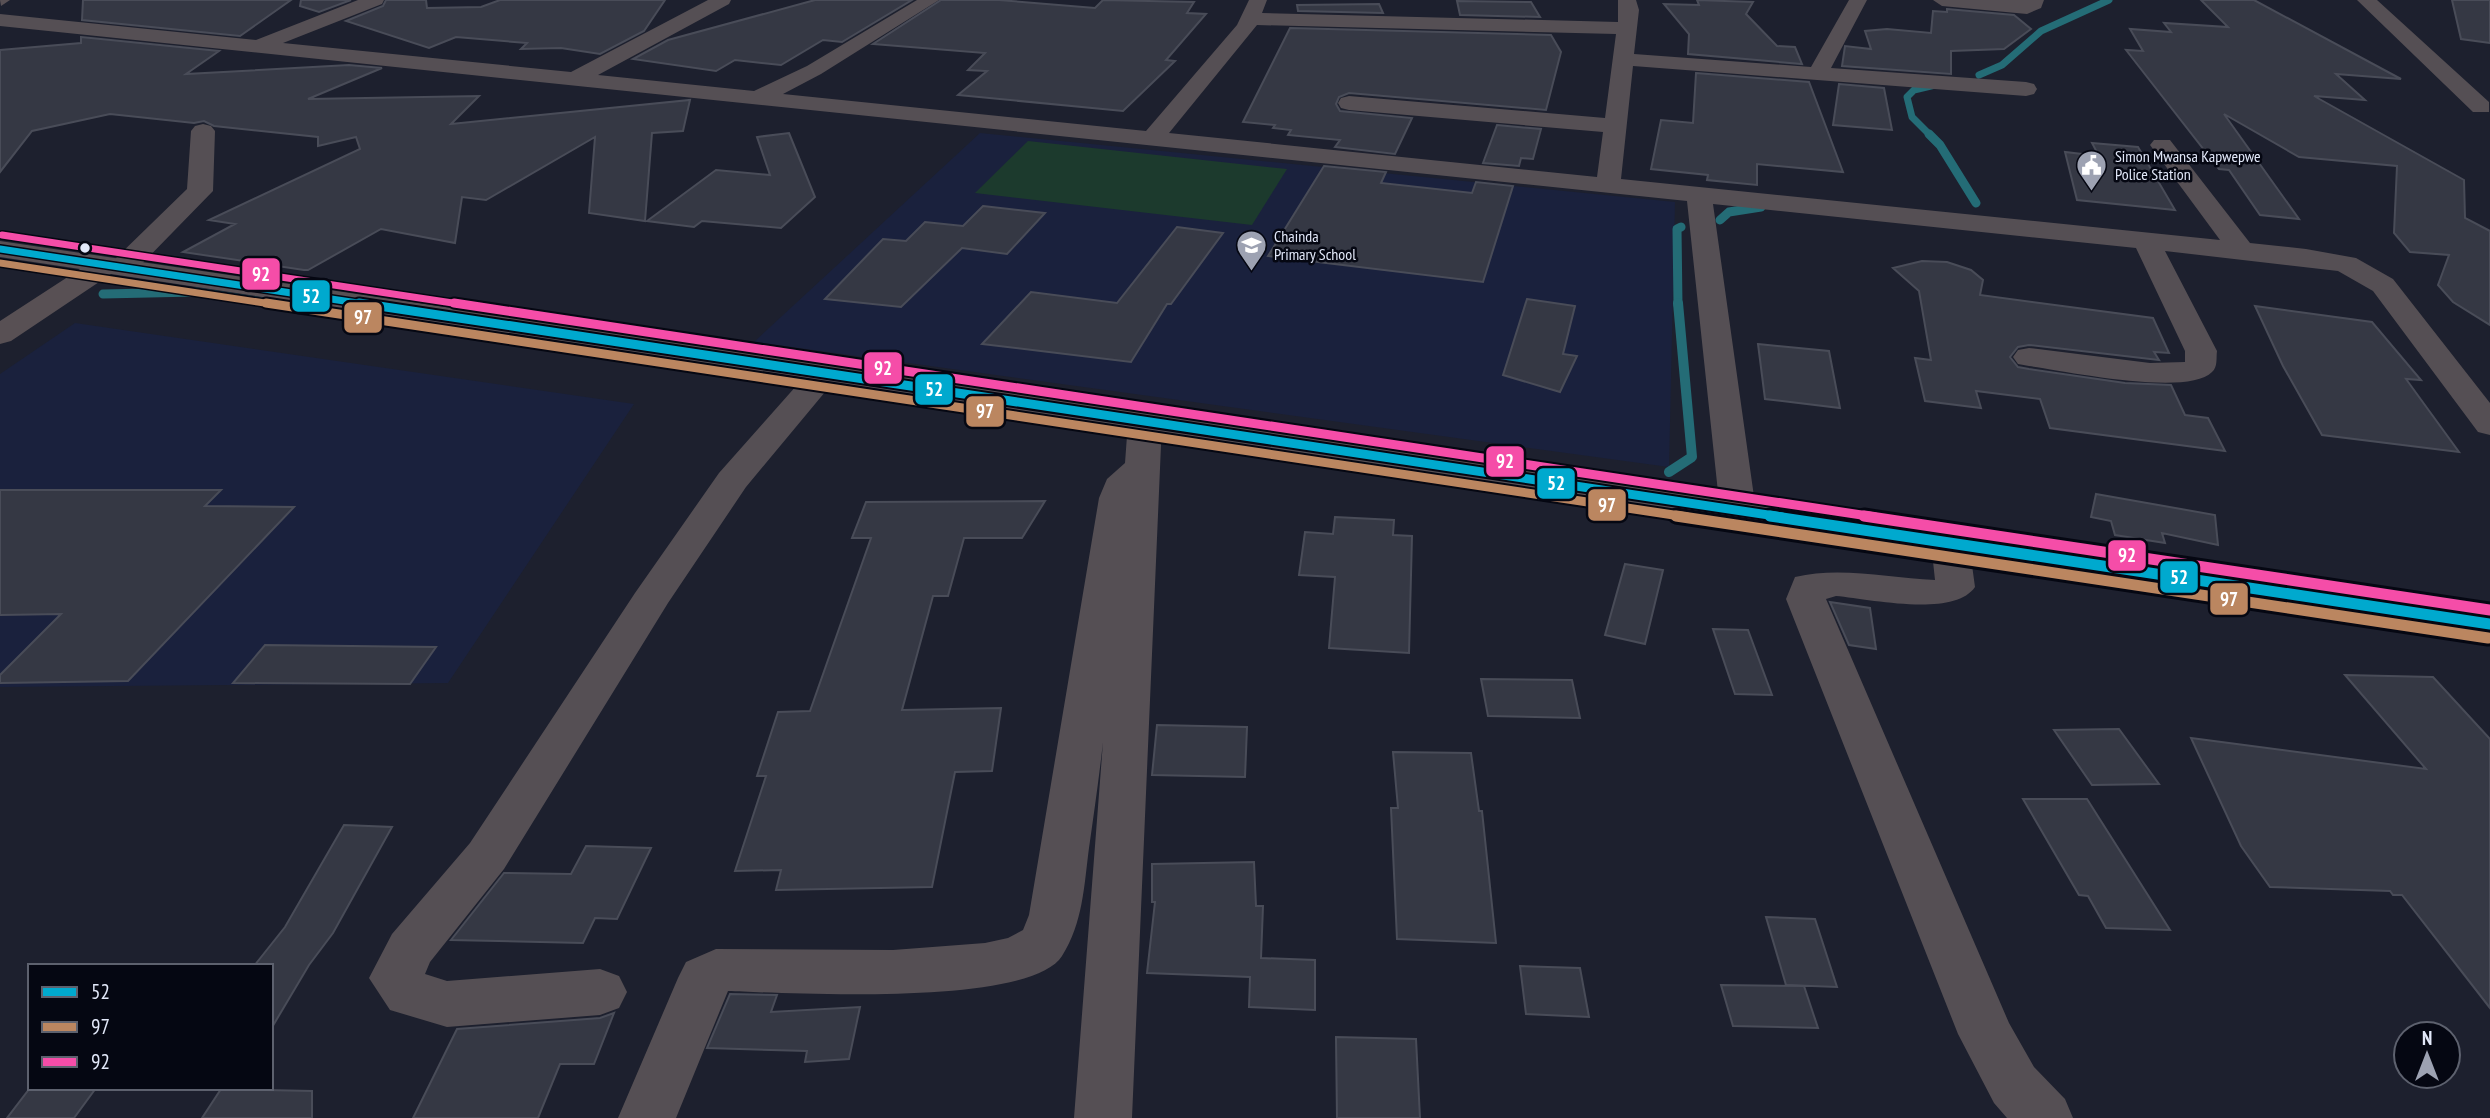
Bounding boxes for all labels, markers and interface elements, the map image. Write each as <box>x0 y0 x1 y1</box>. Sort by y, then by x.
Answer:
place label: Simon Mwansa Kapwepwe Police Station <box>2115 146 2261 184</box>
public building icon: Simon Mwansa Kapwepwe Police Station <box>2075 148 2109 192</box>
place label: Chainda Primary School <box>1274 226 1356 264</box>
school or university icon: Chainda Primary School <box>1234 228 1268 272</box>
unlabelled marker <box>78 241 92 255</box>
line badge: 92 <box>241 257 281 291</box>
text: 92 <box>252 262 270 286</box>
line badge: 52 <box>291 279 331 313</box>
text: 52 <box>302 284 320 308</box>
line badge: 97 <box>343 301 383 334</box>
text: 97 <box>354 305 372 329</box>
line badge: 92 <box>863 351 903 385</box>
text: 92 <box>874 356 892 380</box>
line badge: 52 <box>914 373 954 406</box>
text: 52 <box>925 377 943 401</box>
line badge: 97 <box>965 395 1005 428</box>
text: 97 <box>976 399 994 423</box>
line badge: 92 <box>1485 445 1525 478</box>
text: 92 <box>1496 449 1514 473</box>
line badge: 52 <box>1536 467 1576 500</box>
text: 52 <box>1547 471 1565 495</box>
line badge: 97 <box>1587 488 1627 522</box>
text: 97 <box>1598 493 1616 517</box>
line badge: 92 <box>2107 539 2147 572</box>
text: 92 <box>2118 543 2136 567</box>
line badge: 52 <box>2159 560 2199 594</box>
text: 52 <box>2170 565 2188 589</box>
line badge: 97 <box>2209 582 2249 616</box>
text: 97 <box>2220 587 2238 611</box>
legend <box>28 964 273 1090</box>
text: 52 <box>91 978 110 1005</box>
text: 97 <box>91 1013 110 1040</box>
north arrow <box>2392 1020 2462 1090</box>
text: N <box>2422 1026 2432 1050</box>
text: 92 <box>91 1048 110 1075</box>

